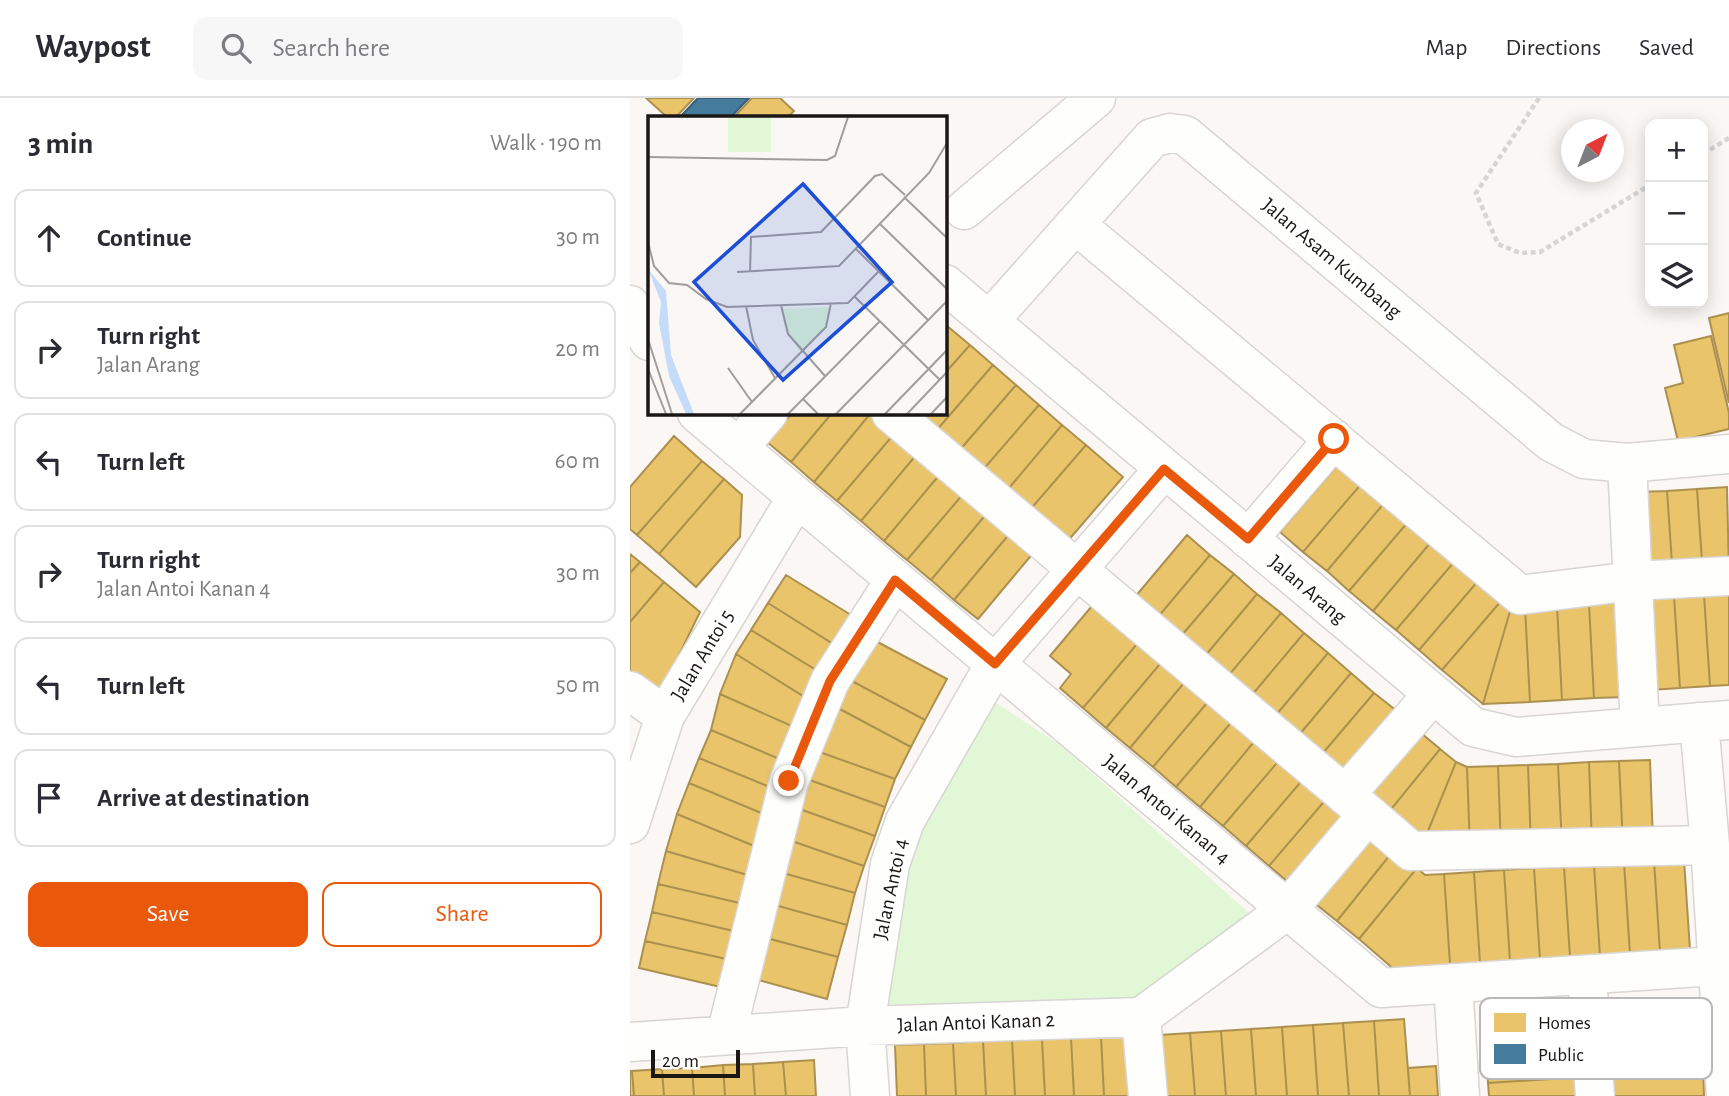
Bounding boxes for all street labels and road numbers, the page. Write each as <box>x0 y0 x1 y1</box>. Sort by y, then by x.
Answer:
street label: Jalan Asam Kumbang <box>1258 194 1406 323</box>
street label: Jalan Arang <box>1265 551 1351 628</box>
street label: Jalan Antoi 5 <box>667 606 738 704</box>
street label: Jalan Antoi Kanan 4 <box>1099 750 1234 868</box>
street label: Jalan Antoi 4 <box>870 837 911 942</box>
street label: Jalan Antoi Kanan 2 <box>897 1009 1055 1036</box>

